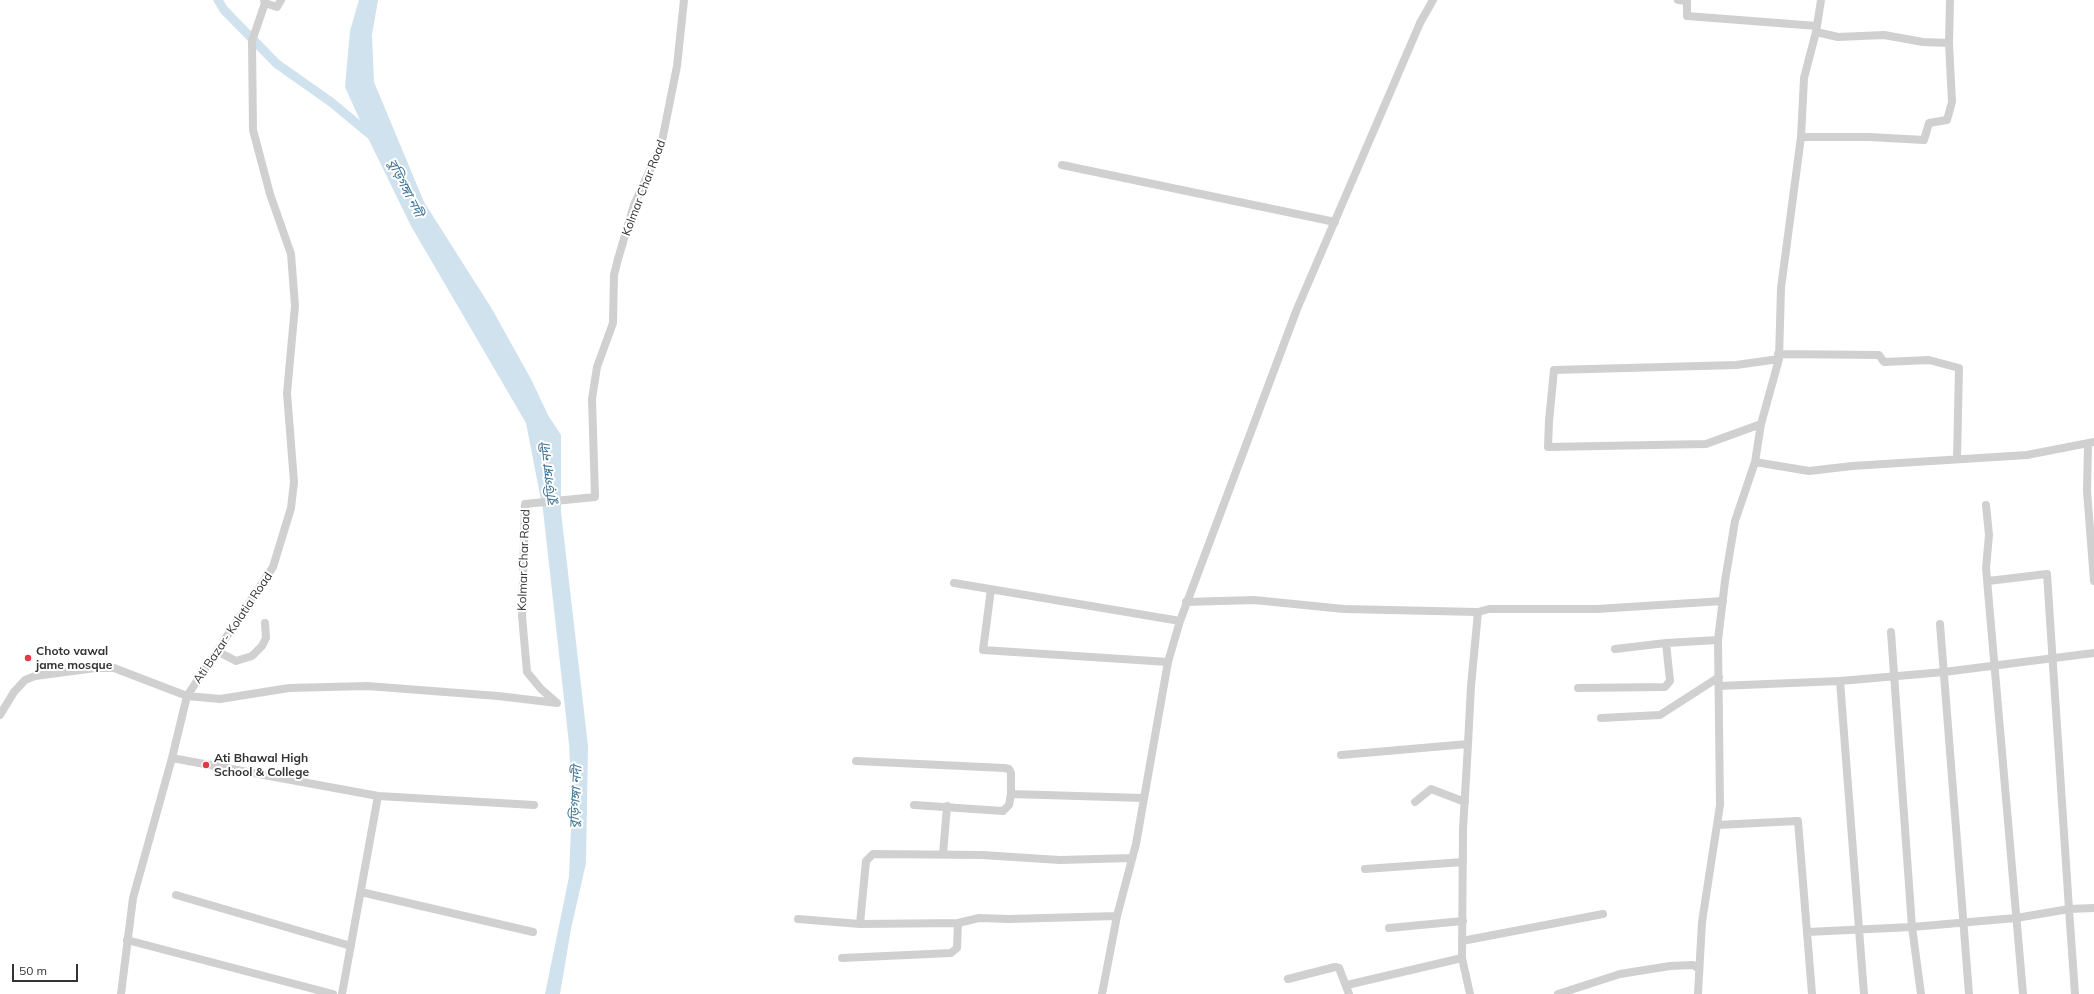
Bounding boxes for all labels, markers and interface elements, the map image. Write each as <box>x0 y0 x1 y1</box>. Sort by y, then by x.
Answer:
street label: Kolmar Char Road <box>619 138 669 238</box>
water label: বুড়িগঙ্গা নদী <box>384 156 426 220</box>
water label: বুড়িগঙ্গা নদী <box>538 443 560 507</box>
street label: Kolmar Char Road <box>515 509 533 611</box>
street label: Ati Bazar- Kolatia Road <box>190 570 276 686</box>
place label: Choto vawal jame mosque <box>36 644 112 672</box>
marker: Choto vawal jame mosque <box>23 653 33 663</box>
place label: Ati Bhawal High School & College <box>214 751 309 779</box>
marker: Ati Bhawal High School & College <box>201 760 211 770</box>
water label: বুড়িগঙ্গা নদী <box>567 765 585 829</box>
scale bar <box>14 956 80 982</box>
text: 50 m <box>19 963 47 978</box>

